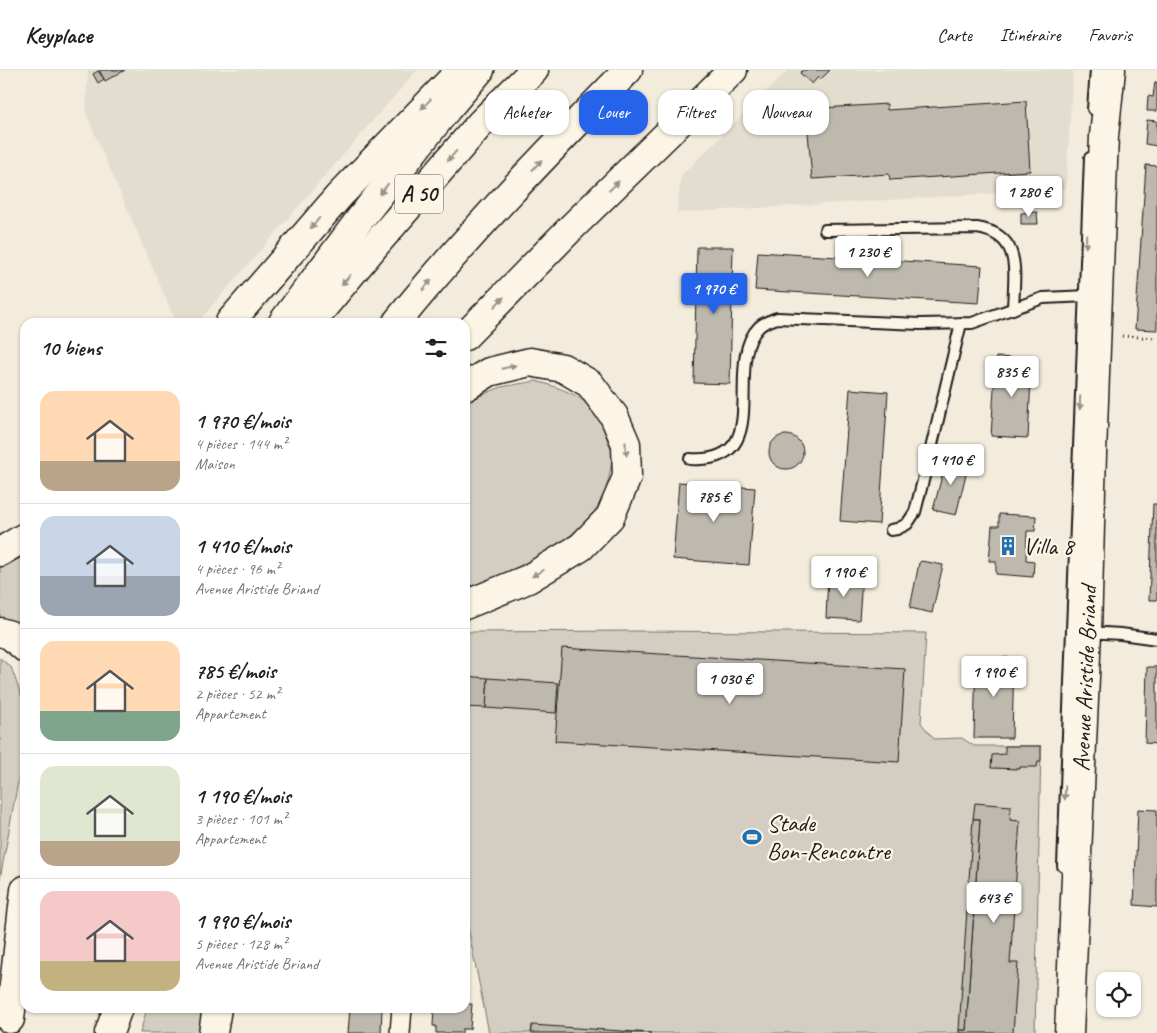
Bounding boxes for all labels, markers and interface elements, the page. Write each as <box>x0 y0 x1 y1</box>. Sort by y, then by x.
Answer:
text: Keyplace <box>25 20 92 50</box>
text: Carte <box>937 24 972 46</box>
text: Itinéraire <box>1000 24 1061 46</box>
text: Favoris <box>1089 24 1132 46</box>
chip: Acheter <box>485 90 569 135</box>
chip: Louer <box>579 90 648 135</box>
chip: Filtres <box>658 90 733 135</box>
chip: Nouveau <box>743 90 829 135</box>
one-way arrow <box>420 98 432 110</box>
one-way arrow <box>446 150 458 162</box>
one-way arrow <box>531 159 543 171</box>
road number: A 50 <box>395 174 443 214</box>
pin: 1 280 € <box>983 176 1075 218</box>
one-way arrow <box>607 180 619 192</box>
one-way arrow <box>378 182 389 195</box>
text: 1 280 € <box>1007 182 1051 202</box>
one-way arrow <box>310 217 321 230</box>
one-way arrow <box>1081 233 1089 249</box>
pin: 1 230 € <box>822 236 914 278</box>
text: 1 230 € <box>846 242 890 262</box>
pin: 1 970 € <box>668 272 760 315</box>
one-way arrow <box>341 273 352 286</box>
one-way arrow <box>422 278 433 291</box>
text: 1 970 € <box>692 279 736 299</box>
one-way arrow <box>493 296 505 308</box>
icon: filters <box>422 334 450 362</box>
text: 10 biens <box>40 335 101 361</box>
pin: 835 € <box>977 356 1047 398</box>
text: 835 € <box>996 362 1028 382</box>
one-way arrow <box>501 363 516 371</box>
one-way arrow <box>1076 396 1084 412</box>
text: 1 970 €/mois <box>195 408 290 434</box>
icon: home <box>80 411 140 471</box>
text: 4 pièces · 144 m² <box>195 434 287 454</box>
one-way arrow <box>622 442 630 458</box>
pin: 1 410 € <box>905 444 997 486</box>
text: 1 410 € <box>929 450 973 470</box>
text: Maison <box>195 454 235 474</box>
pin: 785 € <box>679 480 749 523</box>
text: 785 € <box>698 487 730 507</box>
place label: Villa 8 <box>1023 531 1076 561</box>
text: 1 410 €/mois <box>195 533 291 559</box>
building icon: Villa 8 <box>997 535 1019 557</box>
icon: home <box>80 536 140 596</box>
pin: 1 190 € <box>798 556 890 598</box>
text: 4 pièces · 96 m² <box>195 559 280 579</box>
text: 1 190 € <box>822 562 866 582</box>
one-way arrow <box>532 568 545 577</box>
text: Avenue Aristide Briand <box>195 579 319 599</box>
street label: Avenue Aristide Briand <box>1066 582 1103 772</box>
pin: 1 990 € <box>948 656 1040 698</box>
text: 785 €/mois <box>195 658 276 684</box>
icon: home <box>80 661 140 721</box>
pin: 1 030 € <box>684 662 776 705</box>
text: 1 990 € <box>972 662 1016 682</box>
text: 1 030 € <box>708 669 752 689</box>
text: 2 pièces · 52 m² <box>195 684 280 704</box>
text: Appartement <box>195 704 266 724</box>
text: 1 190 €/mois <box>195 783 291 809</box>
one-way arrow <box>1061 785 1069 801</box>
icon: home <box>80 786 140 846</box>
place label: Stade Bon-Rencontre <box>767 808 892 866</box>
text: 3 pièces · 101 m² <box>195 809 287 829</box>
sports icon: Stade Bon-Rencontre <box>741 826 763 848</box>
text: Appartement <box>195 829 266 849</box>
pin: 643 € <box>959 882 1029 924</box>
text: 643 € <box>977 888 1011 908</box>
text: 1 990 €/mois <box>195 908 290 934</box>
icon: home <box>80 911 140 971</box>
text: 5 pièces · 128 m² <box>195 934 287 954</box>
text: Avenue Aristide Briand <box>195 954 319 974</box>
map controls <box>1096 972 1141 1017</box>
button: locate <box>1096 972 1141 1017</box>

